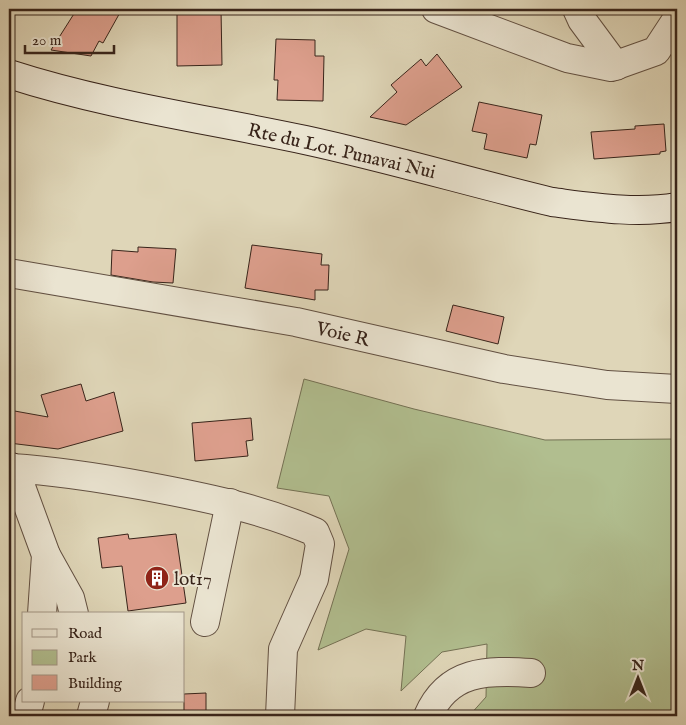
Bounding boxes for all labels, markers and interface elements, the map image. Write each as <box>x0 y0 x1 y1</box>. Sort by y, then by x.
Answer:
scale bar <box>25 22 114 54</box>
text: 20 m <box>32 31 62 50</box>
street label: Rte du Lot. Punavai Nui <box>245 119 438 185</box>
street label: Voie R <box>313 317 372 353</box>
building icon: lot17 <box>144 565 170 591</box>
place label: lot17 <box>174 568 212 592</box>
legend <box>22 612 185 702</box>
text: Road <box>68 624 103 643</box>
text: Park <box>68 648 98 667</box>
north arrow <box>614 652 664 702</box>
text: N <box>631 657 644 675</box>
text: Building <box>68 674 123 693</box>

